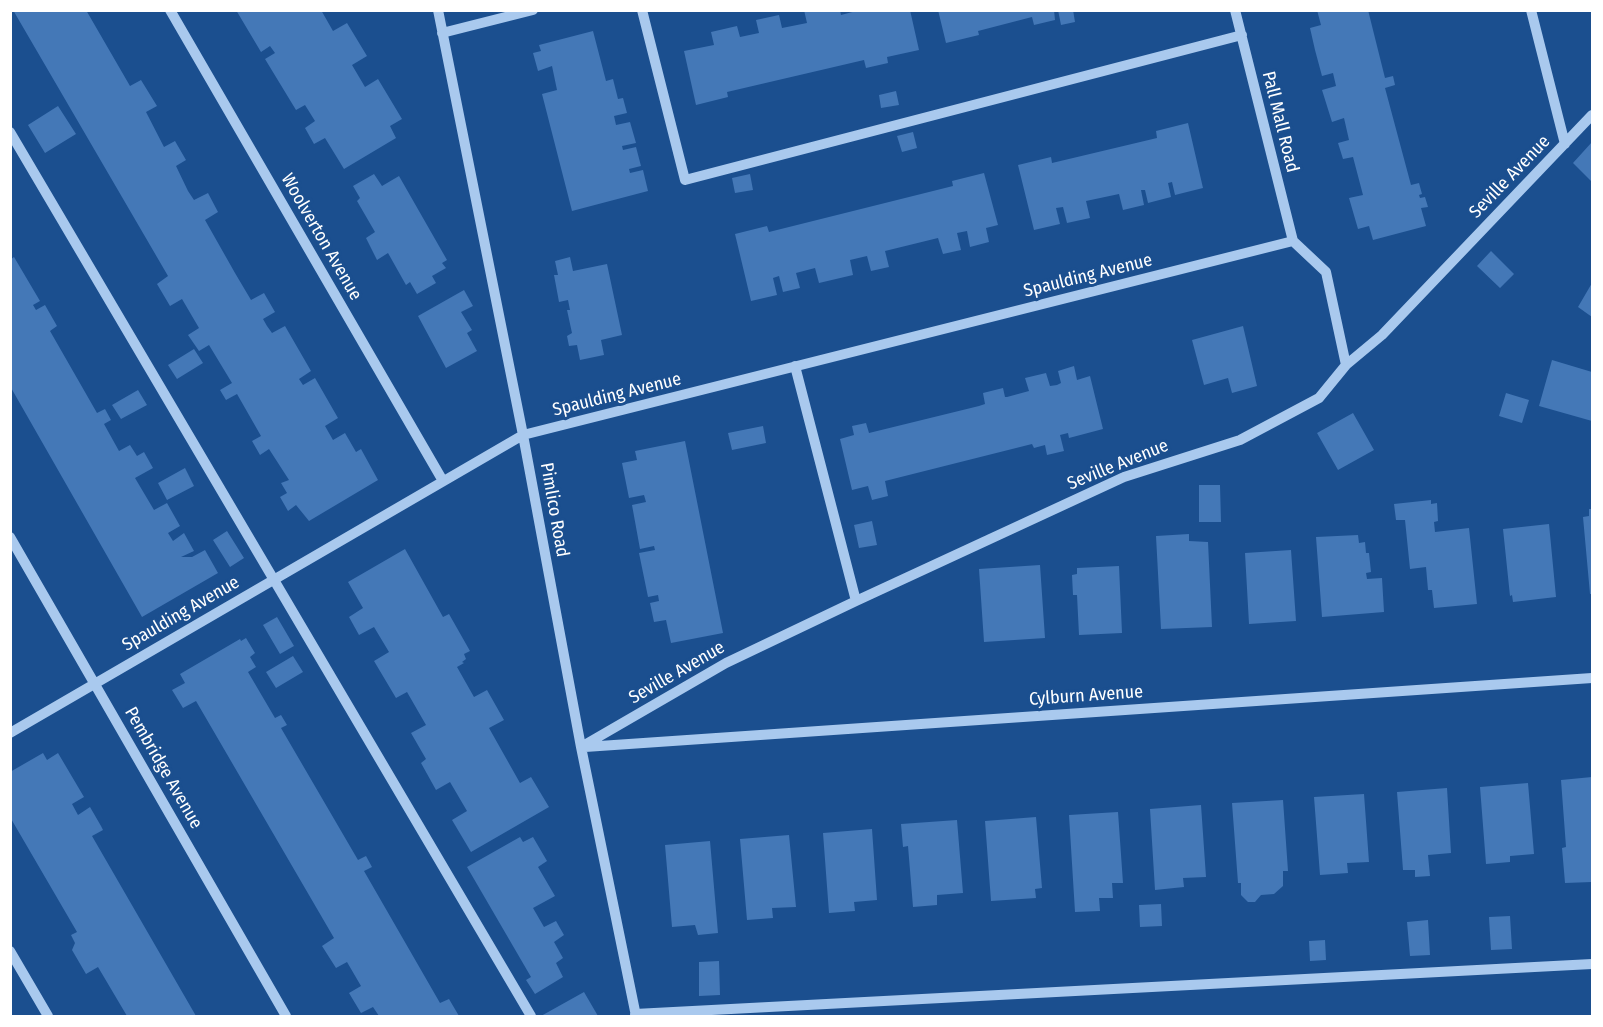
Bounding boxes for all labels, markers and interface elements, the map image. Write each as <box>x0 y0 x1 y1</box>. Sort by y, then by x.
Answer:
street label: Pall Mall Road <box>1257 69 1303 175</box>
street label: Seville Avenue <box>1465 131 1555 223</box>
street label: Woolverton Avenue <box>276 170 366 304</box>
street label: Spaulding Avenue <box>1021 250 1155 302</box>
street label: Spaulding Avenue <box>550 369 684 421</box>
street label: Seville Avenue <box>1064 435 1172 495</box>
street label: Pimlico Road <box>535 461 573 559</box>
street label: Spaulding Avenue <box>119 572 243 656</box>
street label: Seville Avenue <box>625 637 729 709</box>
street label: Cylburn Avenue <box>1028 681 1144 711</box>
street label: Pembridge Avenue <box>119 703 207 833</box>

